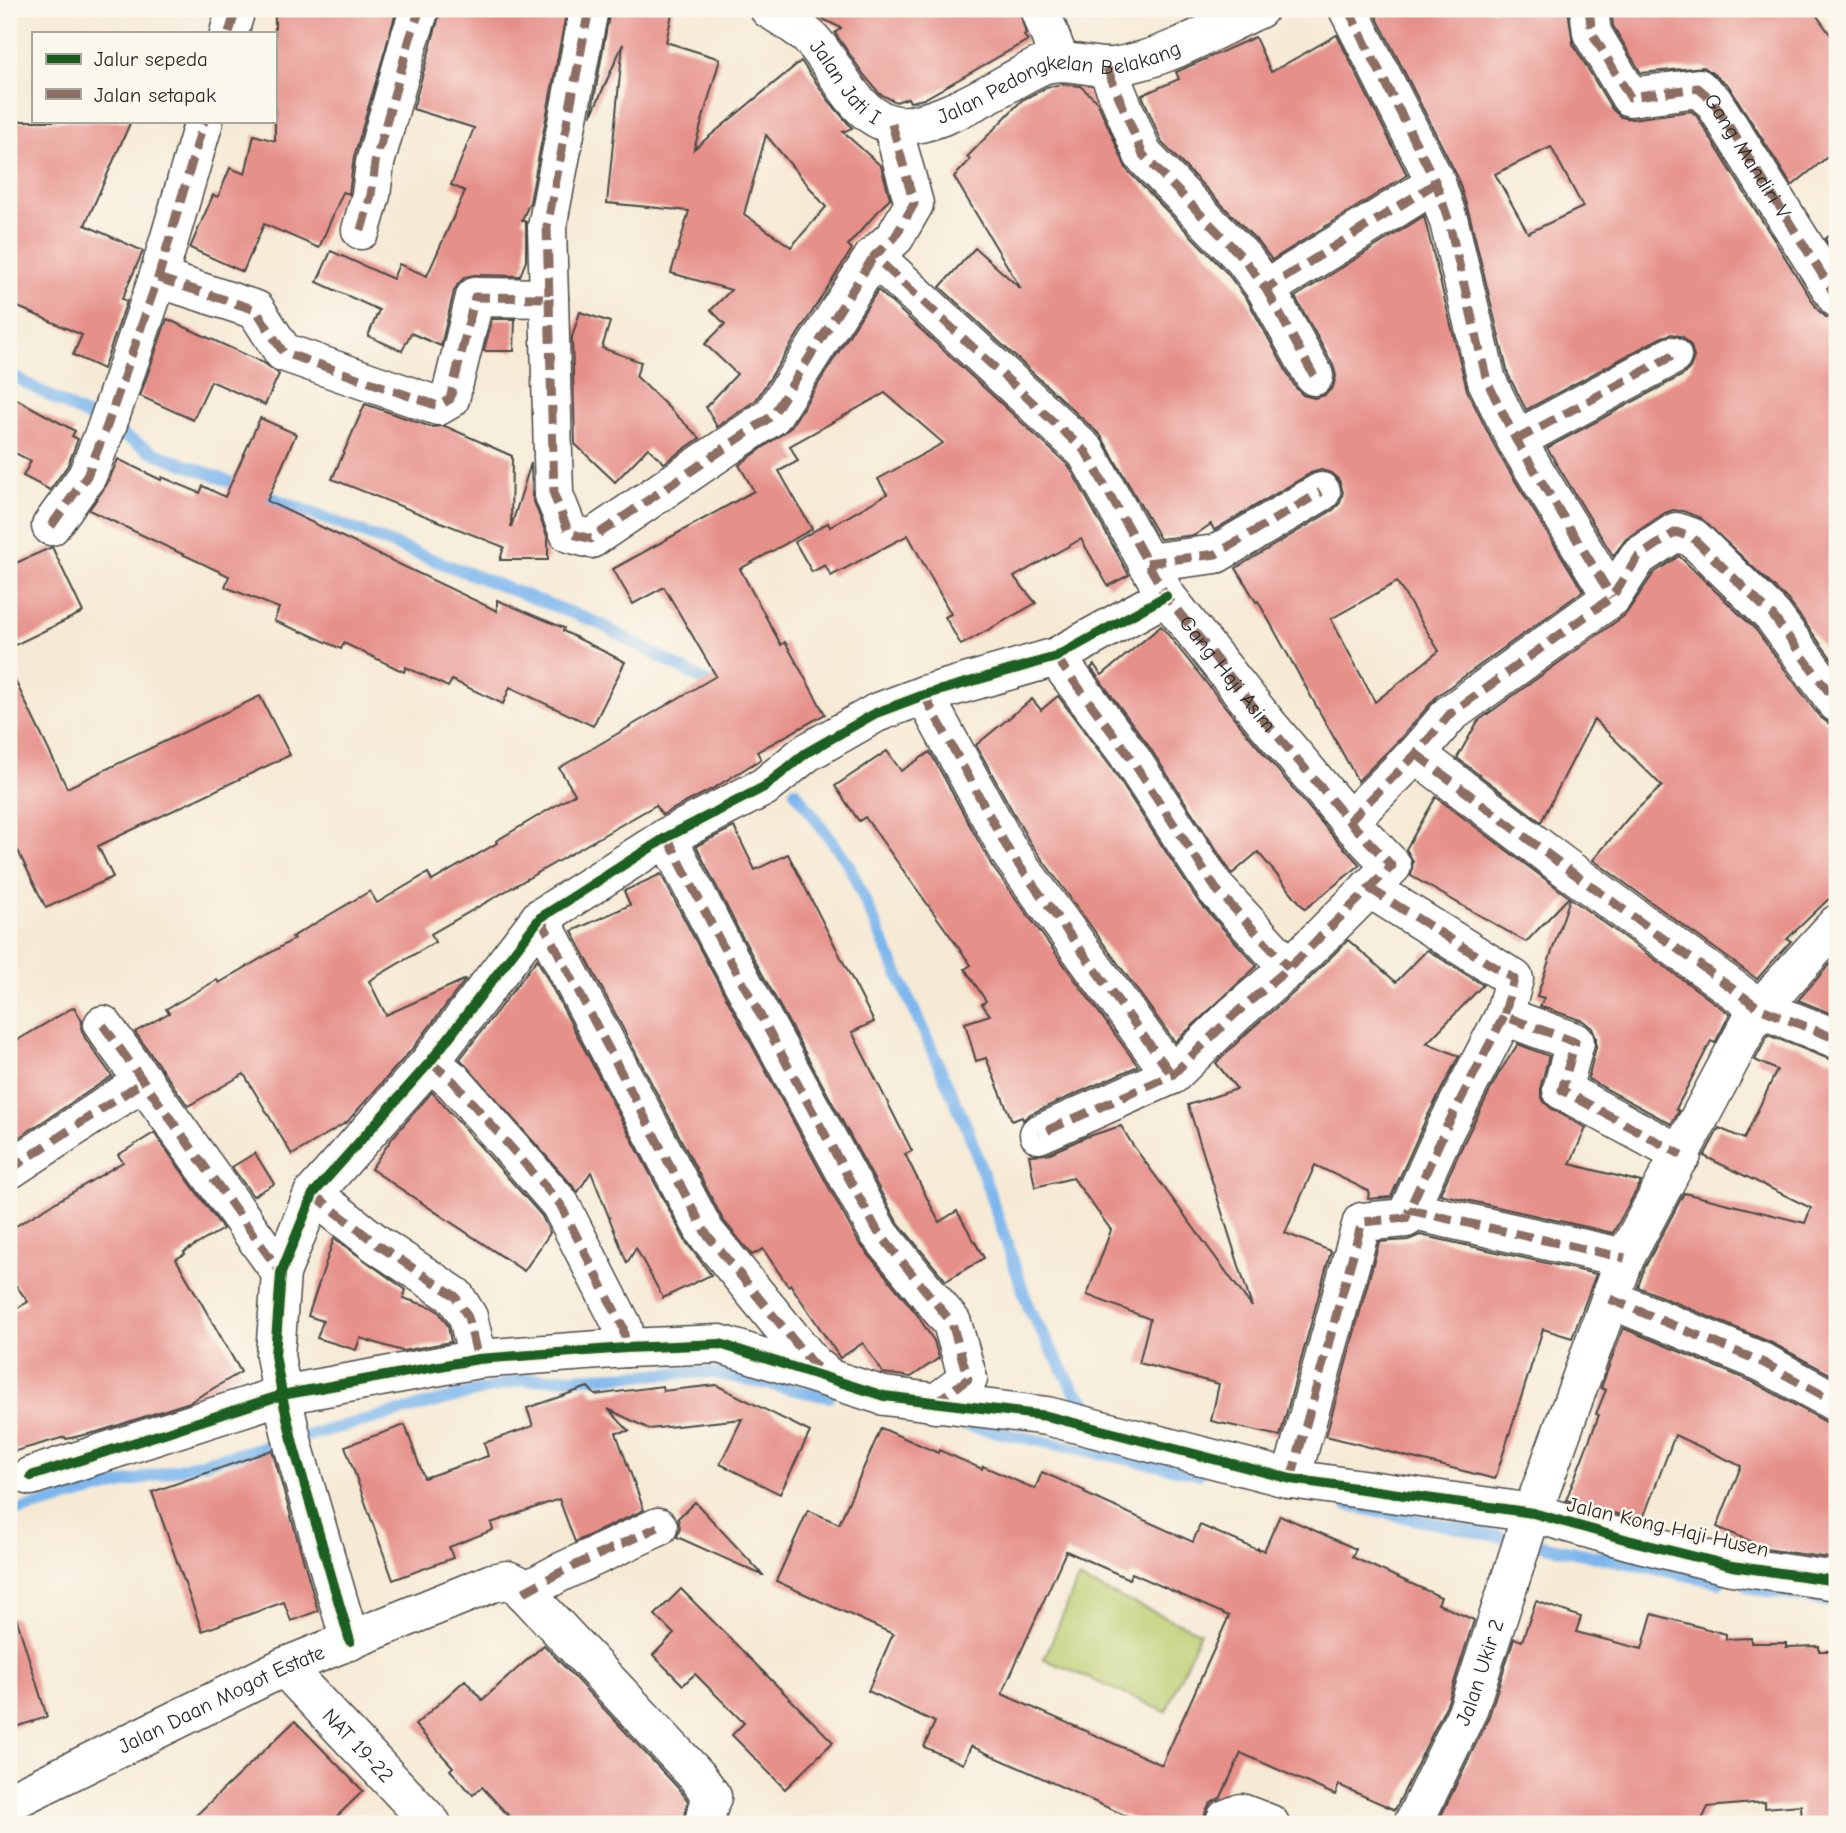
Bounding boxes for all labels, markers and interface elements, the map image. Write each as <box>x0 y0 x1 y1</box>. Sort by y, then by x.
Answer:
legend <box>32 32 276 122</box>
street label: Jalan Jati I <box>805 35 885 130</box>
street label: Jalan Pedongkelan Belakang <box>934 36 1184 129</box>
text: Jalur sepeda <box>94 47 208 71</box>
text: Jalan setapak <box>94 83 216 107</box>
street label: Gang Mandiri V <box>1699 89 1796 224</box>
street label: Gang Haji Asim <box>1174 611 1281 737</box>
street label: Jalan Kong Haji Husen <box>1565 1492 1771 1562</box>
street label: Jalan Ukir 2 <box>1450 1616 1509 1729</box>
street label: Jalan Daan Mogot Estate <box>114 1640 328 1758</box>
street label: NAT 19-22 <box>318 1704 398 1787</box>

